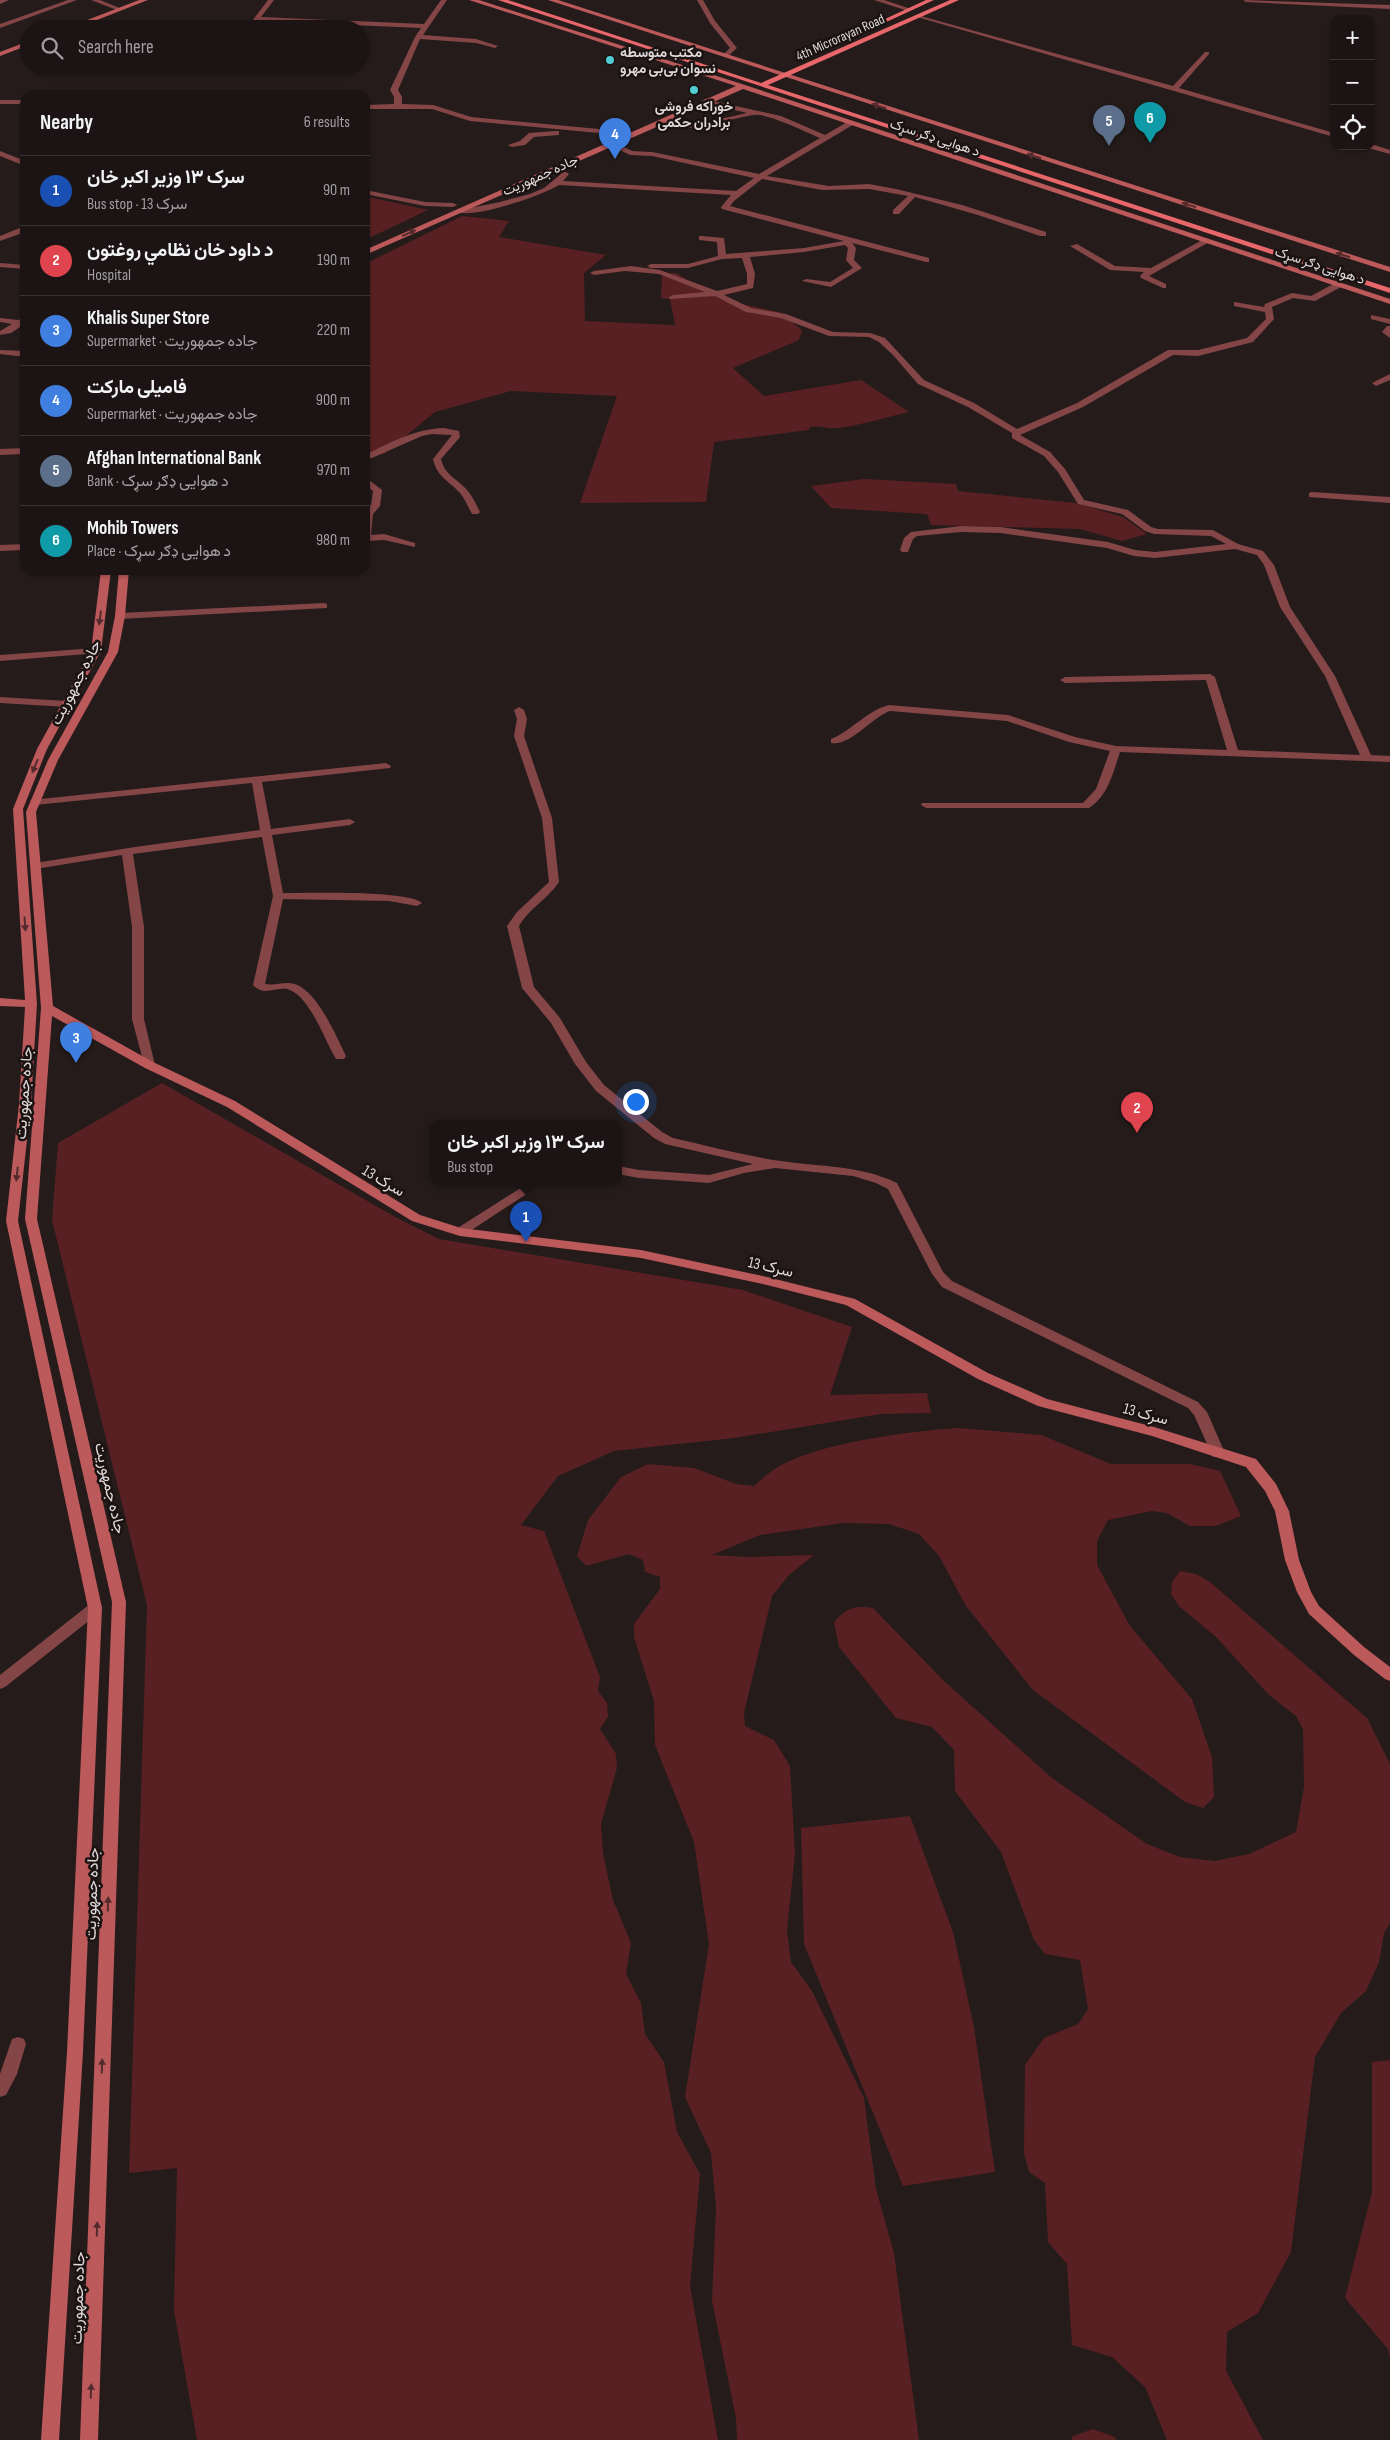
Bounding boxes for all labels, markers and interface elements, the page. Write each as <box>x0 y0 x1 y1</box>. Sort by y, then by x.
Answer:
street label: 4th Microrayan Road <box>793 10 887 65</box>
map controls <box>1330 15 1375 150</box>
button: + <box>1330 15 1375 60</box>
search box <box>20 20 370 75</box>
icon: search <box>38 34 66 62</box>
text: Search here <box>78 36 154 59</box>
place label: مکتب متوسطه نسوان بی‌بی مهرو <box>620 44 716 77</box>
marker: مکتب متوسطه نسوان بی‌بی مهرو <box>604 54 616 66</box>
button: − <box>1330 60 1375 105</box>
marker: خوراکه فروشی برادران حکمی <box>688 84 700 96</box>
place label: خوراکه فروشی برادران حکمی <box>655 98 734 131</box>
one-way arrow <box>872 102 887 109</box>
pin: 6 <box>1134 102 1166 143</box>
pin: 5 <box>1093 105 1125 146</box>
button: locate <box>1330 105 1375 150</box>
text: Nearby <box>40 110 93 135</box>
text: 6 results <box>304 113 350 132</box>
street label: د هوایی ډګر سړک <box>887 115 982 161</box>
pin: 4 <box>599 118 631 159</box>
street label: جاده جمهوریت <box>500 151 581 200</box>
one-way arrow <box>1026 152 1041 160</box>
text: سرک ۱۳ وزیر اکبر خان <box>87 166 245 189</box>
text: 1 <box>53 181 59 200</box>
text: 90 m <box>323 181 350 200</box>
text: Bus stop · سرک 13 <box>87 195 187 214</box>
one-way arrow <box>1181 201 1196 209</box>
one-way arrow <box>402 229 416 237</box>
text: د داود خان نظامي روغتون <box>87 239 273 262</box>
street label: د هوایی ډګر سړک <box>1272 243 1367 289</box>
text: 2 <box>52 251 60 270</box>
text: 190 m <box>317 251 350 270</box>
one-way arrow <box>1336 251 1351 259</box>
text: Hospital <box>87 266 131 285</box>
text: Khalis Super Store <box>87 307 210 330</box>
text: 3 <box>52 321 60 340</box>
text: 220 m <box>317 321 350 340</box>
text: Supermarket · جاده جمهوریت <box>87 332 257 351</box>
text: فامیلی مارکت <box>87 376 187 399</box>
text: 4 <box>52 391 60 410</box>
text: 900 m <box>316 391 350 410</box>
text: Supermarket · جاده جمهوریت <box>87 405 257 424</box>
text: Afghan International Bank <box>87 447 261 470</box>
text: 5 <box>52 461 60 480</box>
text: 970 m <box>317 461 350 480</box>
text: Bank · د هوایی ډګر سړک <box>87 472 229 491</box>
text: Mohib Towers <box>87 517 179 540</box>
text: 6 <box>52 531 60 550</box>
text: 980 m <box>316 531 350 550</box>
text: Place · د هوایی ډګر سړک <box>87 542 231 561</box>
one-way arrow <box>96 611 104 627</box>
street label: جاده جمهوریت <box>47 637 106 728</box>
one-way arrow <box>31 758 39 773</box>
one-way arrow <box>21 917 29 933</box>
pin: 3 <box>60 1022 92 1063</box>
street label: جاده جمهوریت <box>12 1046 37 1140</box>
your location <box>623 1089 649 1115</box>
pin: 2 <box>1121 1092 1153 1133</box>
popup <box>430 1120 622 1185</box>
text: سرک ۱۳ وزیر اکبر خان <box>447 1131 605 1154</box>
text: Bus stop <box>447 1158 493 1177</box>
street label: سرک 13 <box>359 1161 408 1201</box>
one-way arrow <box>13 1166 21 1182</box>
pin: 1 <box>510 1201 542 1242</box>
street label: سرک 13 <box>746 1253 795 1282</box>
street label: سرک 13 <box>1121 1399 1170 1430</box>
street label: جاده جمهوریت <box>90 1441 129 1536</box>
street label: جاده جمهوریت <box>81 1847 104 1941</box>
one-way arrow <box>105 1896 113 1912</box>
one-way arrow <box>99 2058 107 2074</box>
one-way arrow <box>93 2221 101 2237</box>
street label: جاده جمهوریت <box>67 2251 90 2345</box>
one-way arrow <box>87 2383 95 2399</box>

